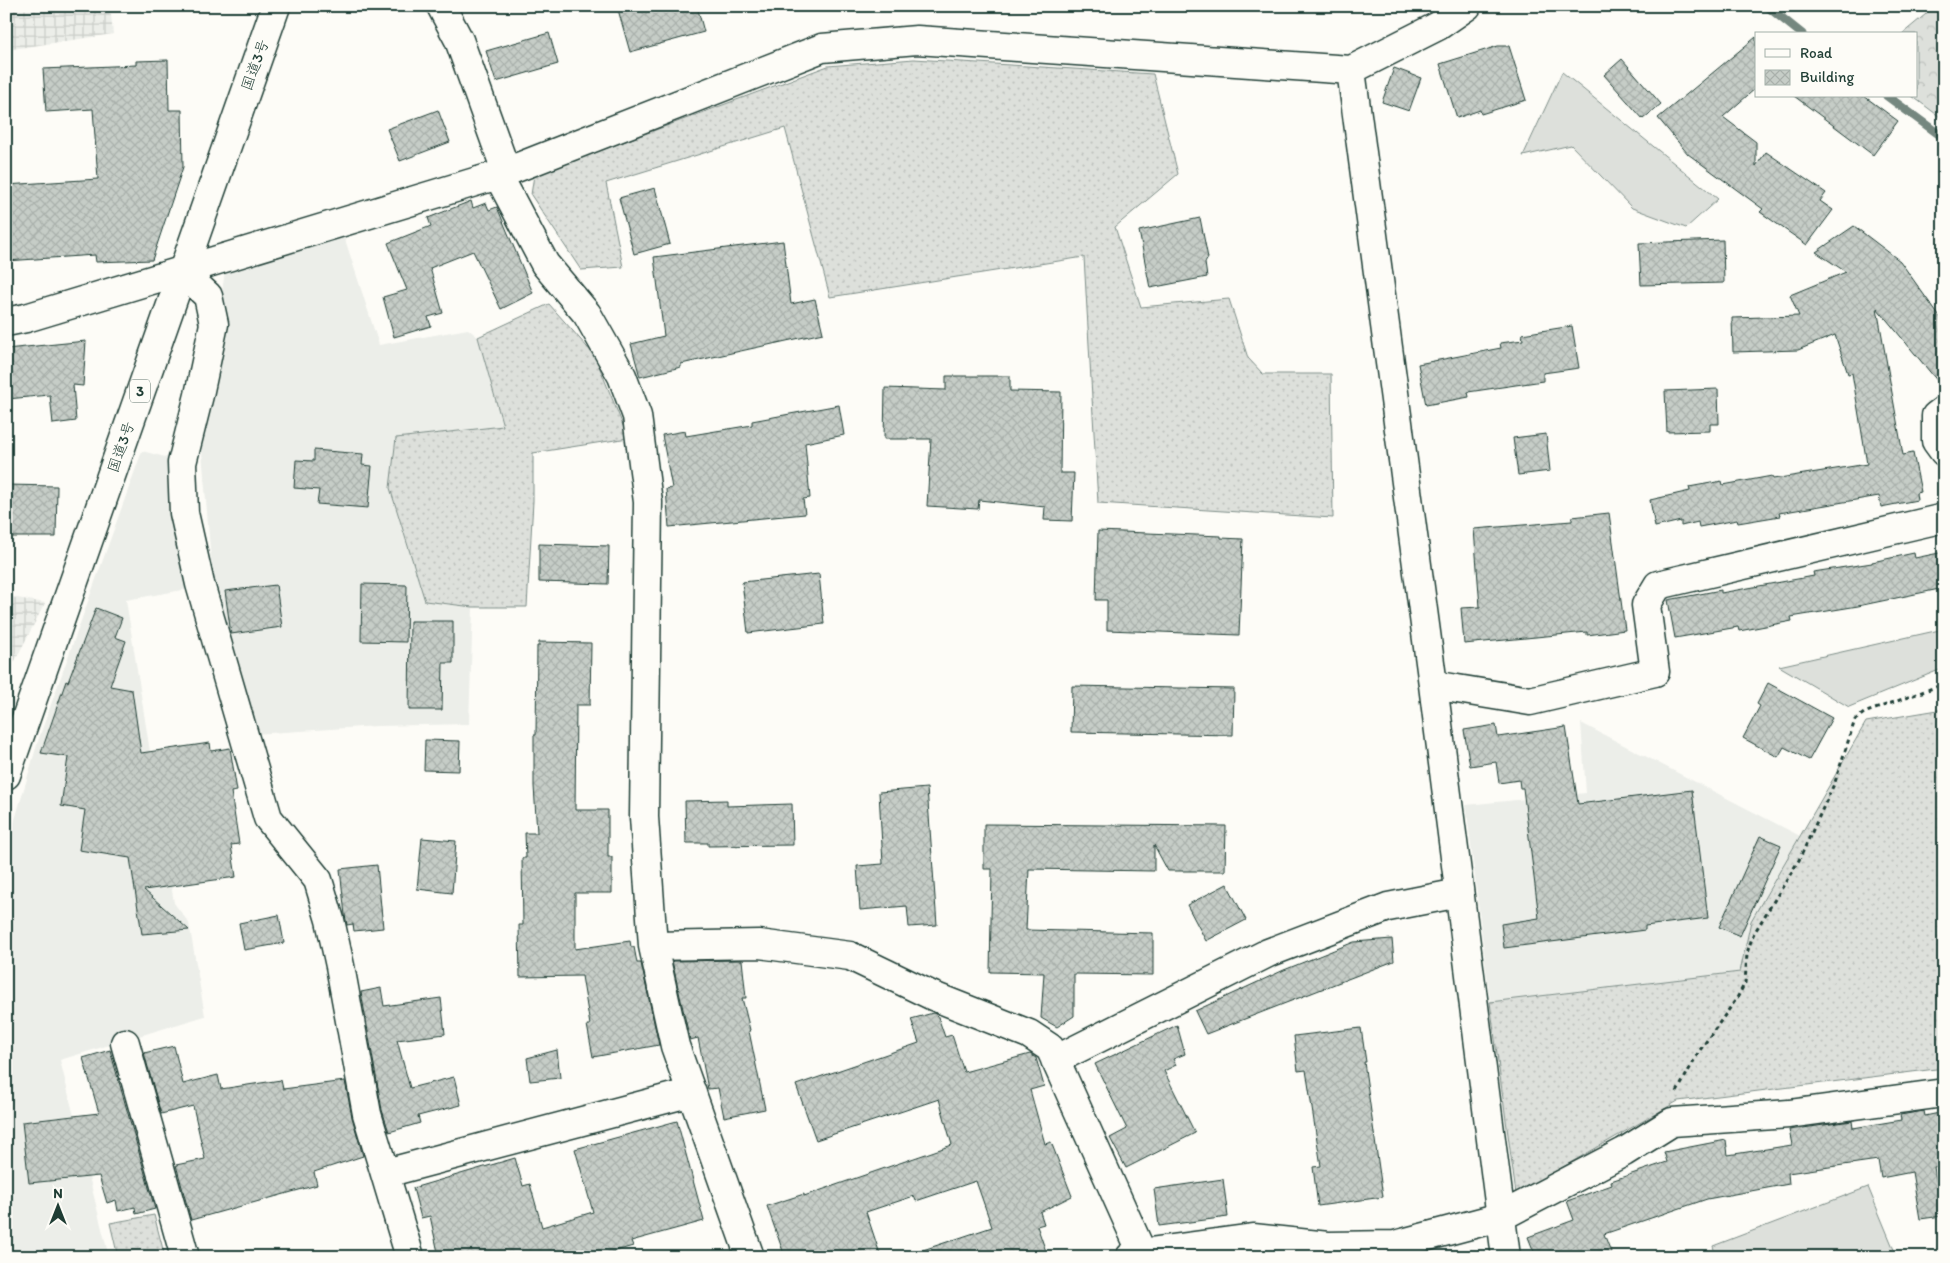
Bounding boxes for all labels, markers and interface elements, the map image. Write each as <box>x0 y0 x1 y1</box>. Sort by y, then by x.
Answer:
legend <box>1755 32 1918 98</box>
street label: 国道3号 <box>237 37 273 93</box>
text: Road <box>1800 44 1833 62</box>
text: Building <box>1800 68 1854 86</box>
road number: 3 <box>130 380 150 402</box>
street label: 国道3号 <box>104 419 138 475</box>
north arrow <box>32 1180 82 1230</box>
text: N <box>53 1185 63 1202</box>

